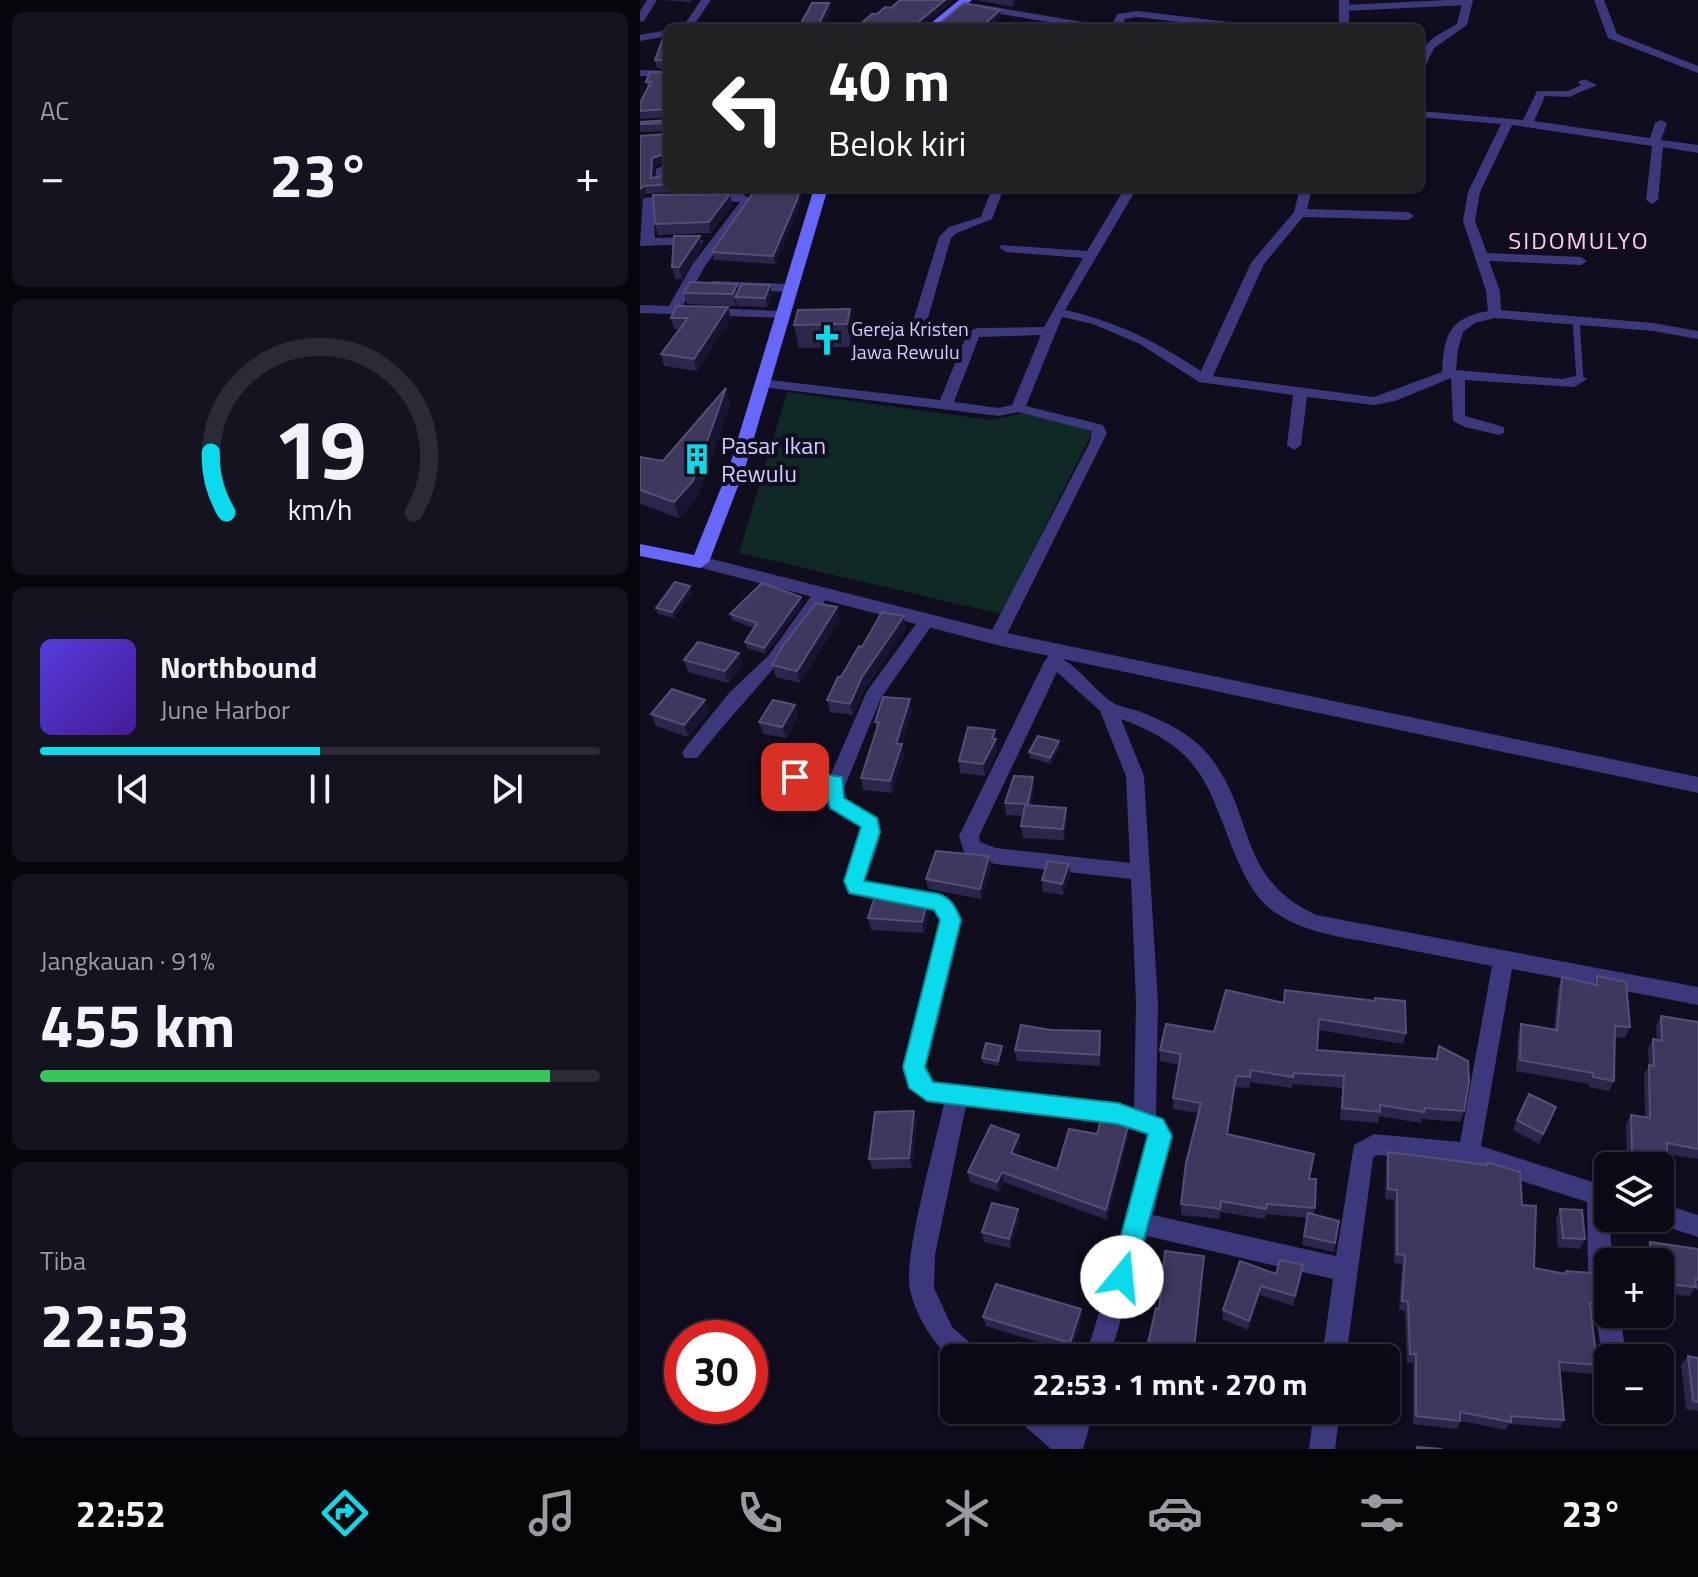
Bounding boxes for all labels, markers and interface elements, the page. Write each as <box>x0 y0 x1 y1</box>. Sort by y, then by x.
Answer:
text: 40 m <box>828 38 950 123</box>
icon: left <box>696 56 800 160</box>
text: AC <box>40 91 69 130</box>
text: Belok kiri <box>828 115 966 170</box>
text: 23° <box>270 129 370 220</box>
text: − <box>40 142 65 209</box>
text: + <box>575 142 600 209</box>
district label: SIDOMULYO <box>1508 222 1650 258</box>
place label: Gereja Kristen Jawa Rewulu <box>851 313 969 367</box>
church icon: Gereja Kristen Jawa Rewulu <box>810 323 844 357</box>
text: 19 <box>273 385 367 511</box>
place label: Pasar Ikan Rewulu <box>721 427 826 491</box>
building icon: Pasar Ikan Rewulu <box>680 442 714 476</box>
text: km/h <box>288 488 352 531</box>
text: Northbound <box>160 644 317 690</box>
text: June Harbor <box>160 690 290 729</box>
pin <box>761 743 829 811</box>
icon: arrive <box>773 755 817 799</box>
icon: previous <box>111 767 155 811</box>
icon: pause <box>298 767 342 811</box>
icon: next <box>485 767 529 811</box>
text: Jangkauan · 91% <box>40 941 215 980</box>
text: 455 km <box>40 979 235 1070</box>
map controls <box>1594 1152 1674 1424</box>
button: layers <box>1594 1152 1674 1232</box>
position arrow <box>1080 1235 1164 1319</box>
text: Tiba <box>40 1241 86 1280</box>
button: + <box>1594 1248 1674 1328</box>
text: 22:53 <box>40 1279 190 1370</box>
speed limit sign: 30 <box>664 1320 768 1424</box>
button: − <box>1594 1344 1674 1424</box>
text: 22:53 · 1 mnt · 270 m <box>1033 1361 1307 1407</box>
icon: directions <box>317 1485 373 1541</box>
icon: music <box>524 1485 580 1541</box>
icon: phone <box>732 1485 788 1541</box>
icon: climate <box>939 1485 995 1541</box>
icon: car <box>1147 1485 1203 1541</box>
icon: filters <box>1354 1485 1410 1541</box>
text: 22:52 <box>76 1486 166 1541</box>
text: 23° <box>1562 1486 1622 1541</box>

